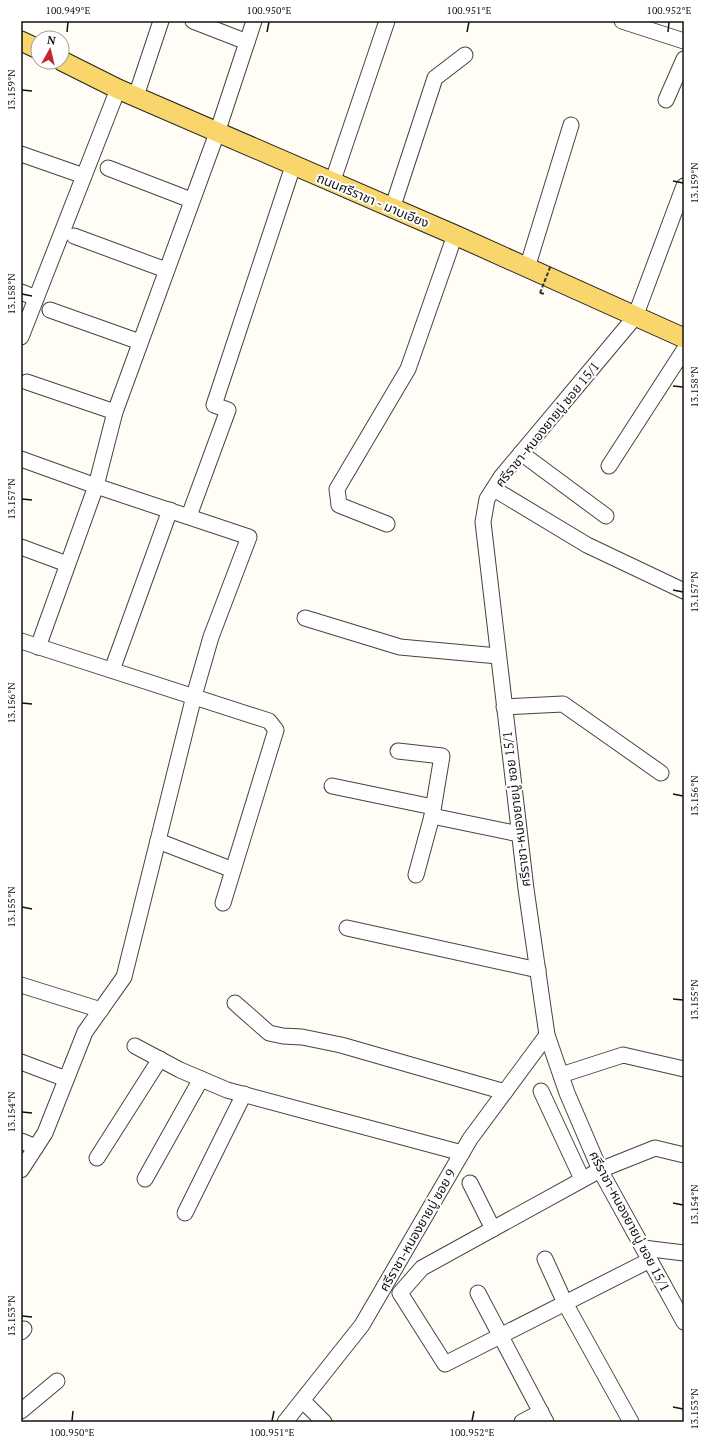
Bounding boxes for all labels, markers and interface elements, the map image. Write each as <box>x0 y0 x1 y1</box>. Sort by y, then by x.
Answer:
text: 100.949°E <box>46 4 91 17</box>
text: 100.950°E <box>247 4 292 17</box>
text: 100.951°E <box>447 4 492 17</box>
text: 100.952°E <box>647 4 692 17</box>
north arrow <box>30 30 70 70</box>
text: N <box>46 33 57 48</box>
text: 13.159°N <box>5 69 18 111</box>
text: 13.159°N <box>688 162 701 204</box>
street label: ถนนศรีราชา - มาบเอียง <box>314 168 432 232</box>
text: 13.158°N <box>5 273 18 315</box>
street label: ศรีราชา-หนองยายบู่ ซอย 15/1 <box>491 357 603 491</box>
text: 13.158°N <box>688 366 701 408</box>
text: 13.157°N <box>5 478 18 520</box>
text: 13.157°N <box>688 571 701 613</box>
text: 13.156°N <box>5 682 18 724</box>
street label: ศรีราชา-หนองยายบู่ ซอย 15/1 <box>498 730 534 888</box>
text: 13.156°N <box>688 775 701 817</box>
text: 13.155°N <box>5 886 18 928</box>
text: 13.155°N <box>688 979 701 1021</box>
text: 13.154°N <box>5 1091 18 1133</box>
street label: ศรีราชา-หนองยายบู่ ซอย 15/1 <box>585 1148 675 1294</box>
street label: ศรีราชา-หนองยายบู่ ซอย 9 <box>375 1166 459 1294</box>
text: 13.154°N <box>688 1184 701 1226</box>
text: 13.153°N <box>5 1295 18 1337</box>
text: 13.153°N <box>688 1388 701 1430</box>
text: 100.950°E <box>50 1426 95 1439</box>
text: 100.951°E <box>250 1426 295 1439</box>
text: 100.952°E <box>450 1426 495 1439</box>

